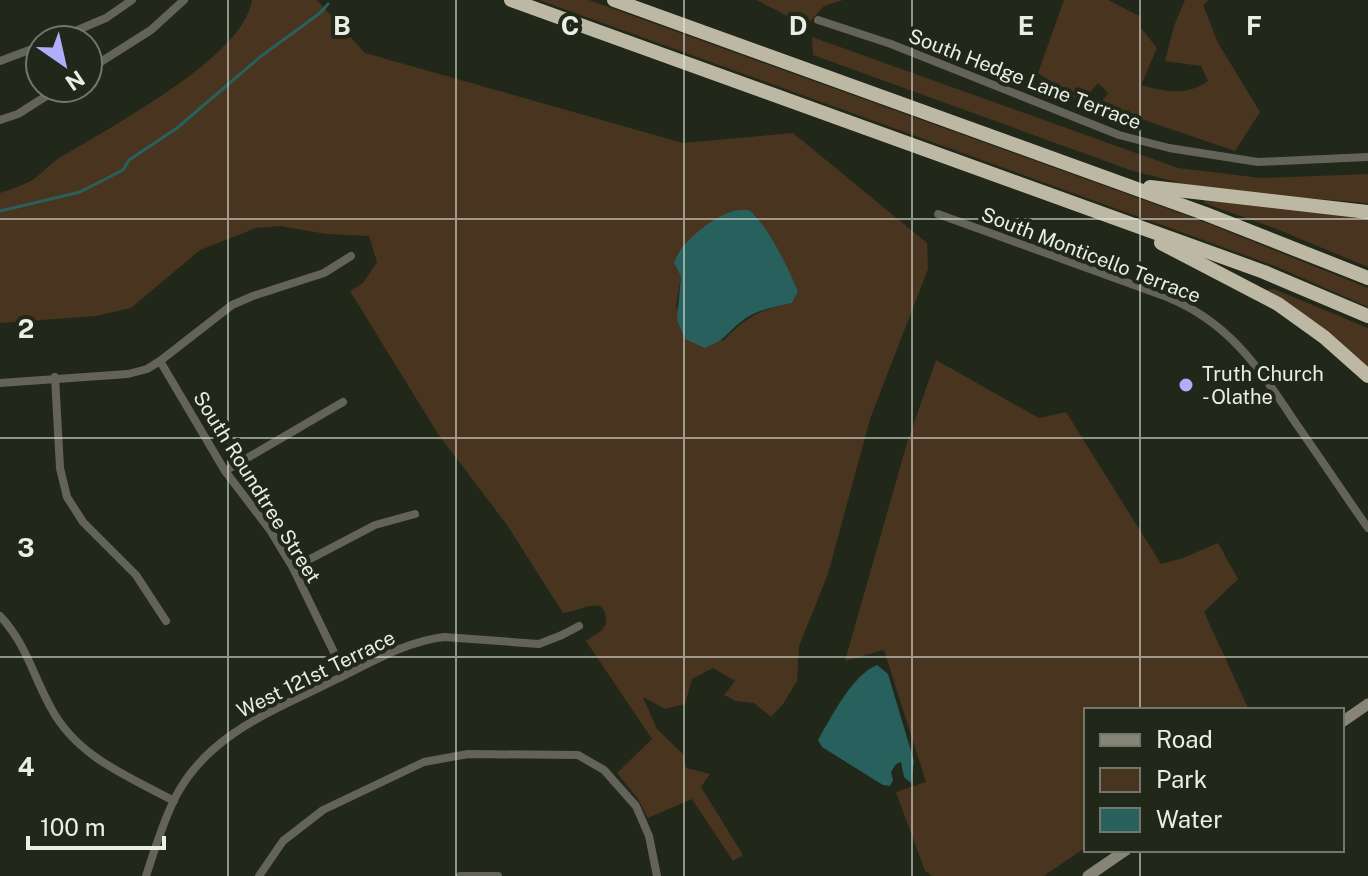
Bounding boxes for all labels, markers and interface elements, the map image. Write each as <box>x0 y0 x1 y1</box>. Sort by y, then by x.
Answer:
text: B <box>333 10 351 41</box>
text: C <box>561 10 579 41</box>
text: D <box>789 10 807 41</box>
text: E <box>1018 10 1034 41</box>
text: F <box>1246 10 1262 41</box>
north arrow <box>24 24 104 104</box>
street label: South Hedge Lane Terrace <box>905 24 1145 134</box>
text: N <box>61 65 90 96</box>
street label: South Monticello Terrace <box>978 202 1204 308</box>
text: 2 <box>18 313 34 344</box>
place label: Truth Church - Olathe <box>1202 362 1324 409</box>
marker: Truth Church - Olathe <box>1177 376 1195 394</box>
street label: South Roundtree Street <box>188 387 326 587</box>
text: 3 <box>17 532 35 563</box>
street label: West 121st Terrace <box>233 625 399 723</box>
legend <box>1084 708 1344 852</box>
text: Road <box>1156 725 1213 753</box>
text: 4 <box>17 751 35 782</box>
text: Park <box>1156 765 1207 793</box>
scale bar <box>28 800 164 850</box>
text: Water <box>1156 805 1223 833</box>
text: 100 m <box>40 813 106 841</box>

